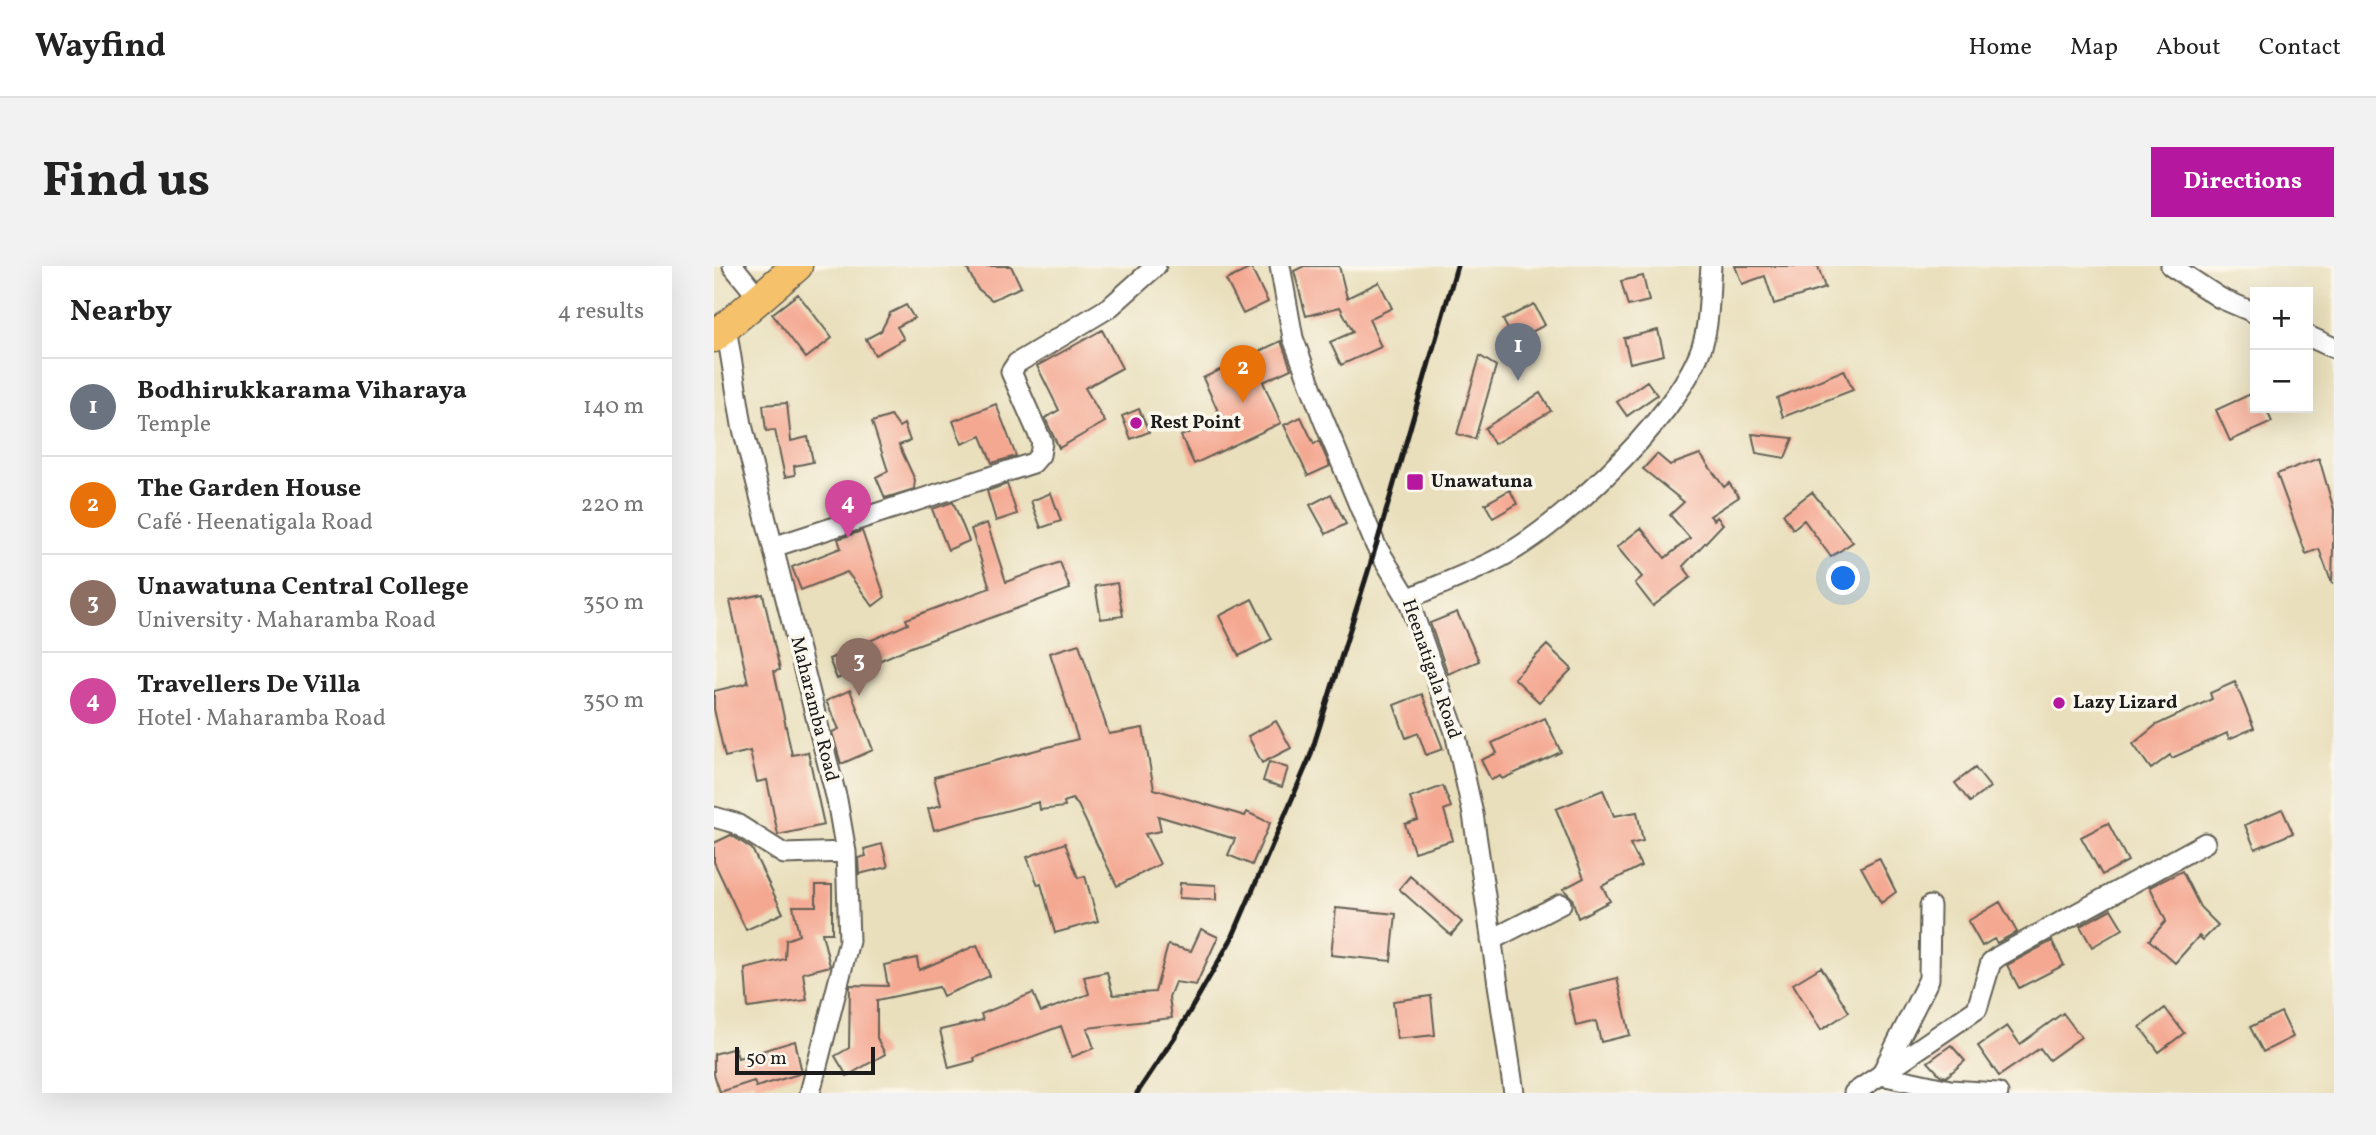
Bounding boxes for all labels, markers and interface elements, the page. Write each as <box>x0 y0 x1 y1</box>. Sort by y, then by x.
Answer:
text: Wayfind <box>35 25 166 71</box>
text: Home <box>1968 31 2032 65</box>
text: Map <box>2070 31 2118 65</box>
text: About <box>2156 31 2221 65</box>
text: Contact <box>2259 31 2341 65</box>
button: Directions <box>2151 147 2334 217</box>
text: Find us <box>42 148 210 217</box>
map controls <box>2250 287 2313 413</box>
button: + <box>2250 287 2313 350</box>
text: Nearby <box>70 291 172 333</box>
text: 4 results <box>558 296 644 328</box>
pin: 1 <box>1495 323 1541 381</box>
pin: 2 <box>1220 345 1266 403</box>
button: − <box>2250 350 2313 413</box>
text: Bodhirukkarama Viharaya <box>137 373 467 409</box>
text: 1 <box>88 391 98 423</box>
text: 140 m <box>583 391 644 423</box>
text: Temple <box>137 409 211 441</box>
place label: Rest Point <box>1150 410 1241 436</box>
marker: Rest Point <box>1128 415 1144 431</box>
place label: Unawatuna <box>1431 469 1533 495</box>
text: The Garden House <box>137 471 361 507</box>
marker: Unawatuna <box>1405 472 1425 492</box>
pin: 4 <box>825 480 871 538</box>
text: 2 <box>87 489 99 521</box>
text: 220 m <box>581 489 644 521</box>
text: Café · Heenatigala Road <box>137 507 373 539</box>
your location <box>1826 561 1860 595</box>
text: Unawatuna Central College <box>137 569 469 605</box>
text: 3 <box>87 587 99 619</box>
text: 350 m <box>583 587 644 619</box>
street label: Heenatigala Road <box>1395 596 1467 742</box>
text: University · Maharamba Road <box>137 605 436 637</box>
street label: Maharamba Road <box>783 634 845 784</box>
pin: 3 <box>836 638 882 696</box>
text: Travellers De Villa <box>137 667 361 703</box>
text: 4 <box>86 685 100 717</box>
text: 350 m <box>583 685 644 717</box>
place label: Lazy Lizard <box>2073 690 2178 716</box>
marker: Lazy Lizard <box>2051 695 2067 711</box>
text: Hotel · Maharamba Road <box>137 703 386 735</box>
scale bar <box>735 1044 875 1076</box>
text: 50 m <box>746 1046 787 1072</box>

